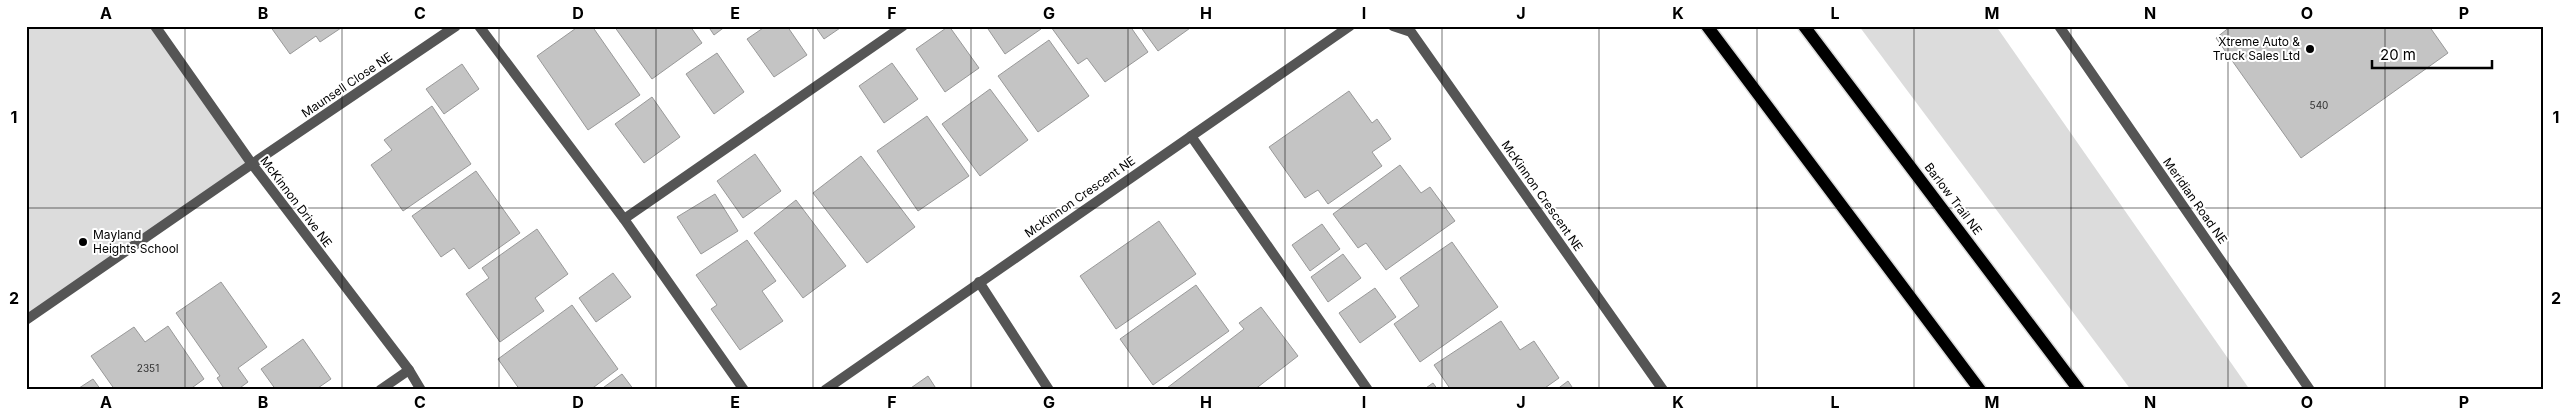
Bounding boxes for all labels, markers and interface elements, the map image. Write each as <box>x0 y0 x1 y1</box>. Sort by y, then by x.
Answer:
text: A <box>100 3 112 23</box>
text: B <box>258 3 268 23</box>
text: C <box>414 3 426 23</box>
text: D <box>572 3 584 23</box>
text: E <box>730 3 740 23</box>
text: F <box>887 3 897 23</box>
text: G <box>1043 3 1055 23</box>
text: H <box>1200 3 1212 23</box>
text: I <box>1362 3 1366 23</box>
text: J <box>1516 3 1526 23</box>
text: K <box>1672 3 1684 23</box>
text: L <box>1830 3 1840 23</box>
text: M <box>1985 3 1999 23</box>
text: N <box>2144 3 2156 23</box>
text: O <box>2301 3 2313 23</box>
text: P <box>2459 3 2469 23</box>
place label: Xtreme Auto & Truck Sales Ltd <box>2213 34 2300 63</box>
scale bar <box>2372 38 2492 70</box>
marker: Xtreme Auto & Truck Sales Ltd <box>2304 43 2316 55</box>
text: 20 m <box>2380 45 2416 64</box>
street label: Maunsell Close NE <box>299 49 395 120</box>
house number: 540 <box>2310 99 2328 111</box>
text: 1 <box>11 107 17 127</box>
text: 1 <box>2553 107 2559 127</box>
street label: McKinnon Crescent NE <box>1499 138 1586 254</box>
street label: McKinnon Drive NE <box>257 153 336 250</box>
street label: McKinnon Crescent NE <box>1022 153 1138 240</box>
street label: Meridian Road NE <box>2160 155 2231 247</box>
street label: Barlow Trail NE <box>1921 160 1985 238</box>
place label: Mayland Heights School <box>93 227 179 256</box>
marker: Mayland Heights School <box>77 236 89 248</box>
text: 2 <box>9 288 19 308</box>
text: 2 <box>2551 288 2561 308</box>
house number: 2351 <box>137 362 159 374</box>
text: A <box>100 392 112 412</box>
text: B <box>258 392 268 412</box>
text: C <box>414 392 426 412</box>
text: D <box>572 392 584 412</box>
text: E <box>730 392 740 412</box>
text: F <box>887 392 897 412</box>
text: G <box>1043 392 1055 412</box>
text: H <box>1200 392 1212 412</box>
text: I <box>1362 392 1366 412</box>
text: J <box>1516 392 1526 412</box>
text: K <box>1672 392 1684 412</box>
text: L <box>1830 392 1840 412</box>
text: M <box>1985 392 1999 412</box>
text: N <box>2144 392 2156 412</box>
text: O <box>2301 392 2313 412</box>
text: P <box>2459 392 2469 412</box>

